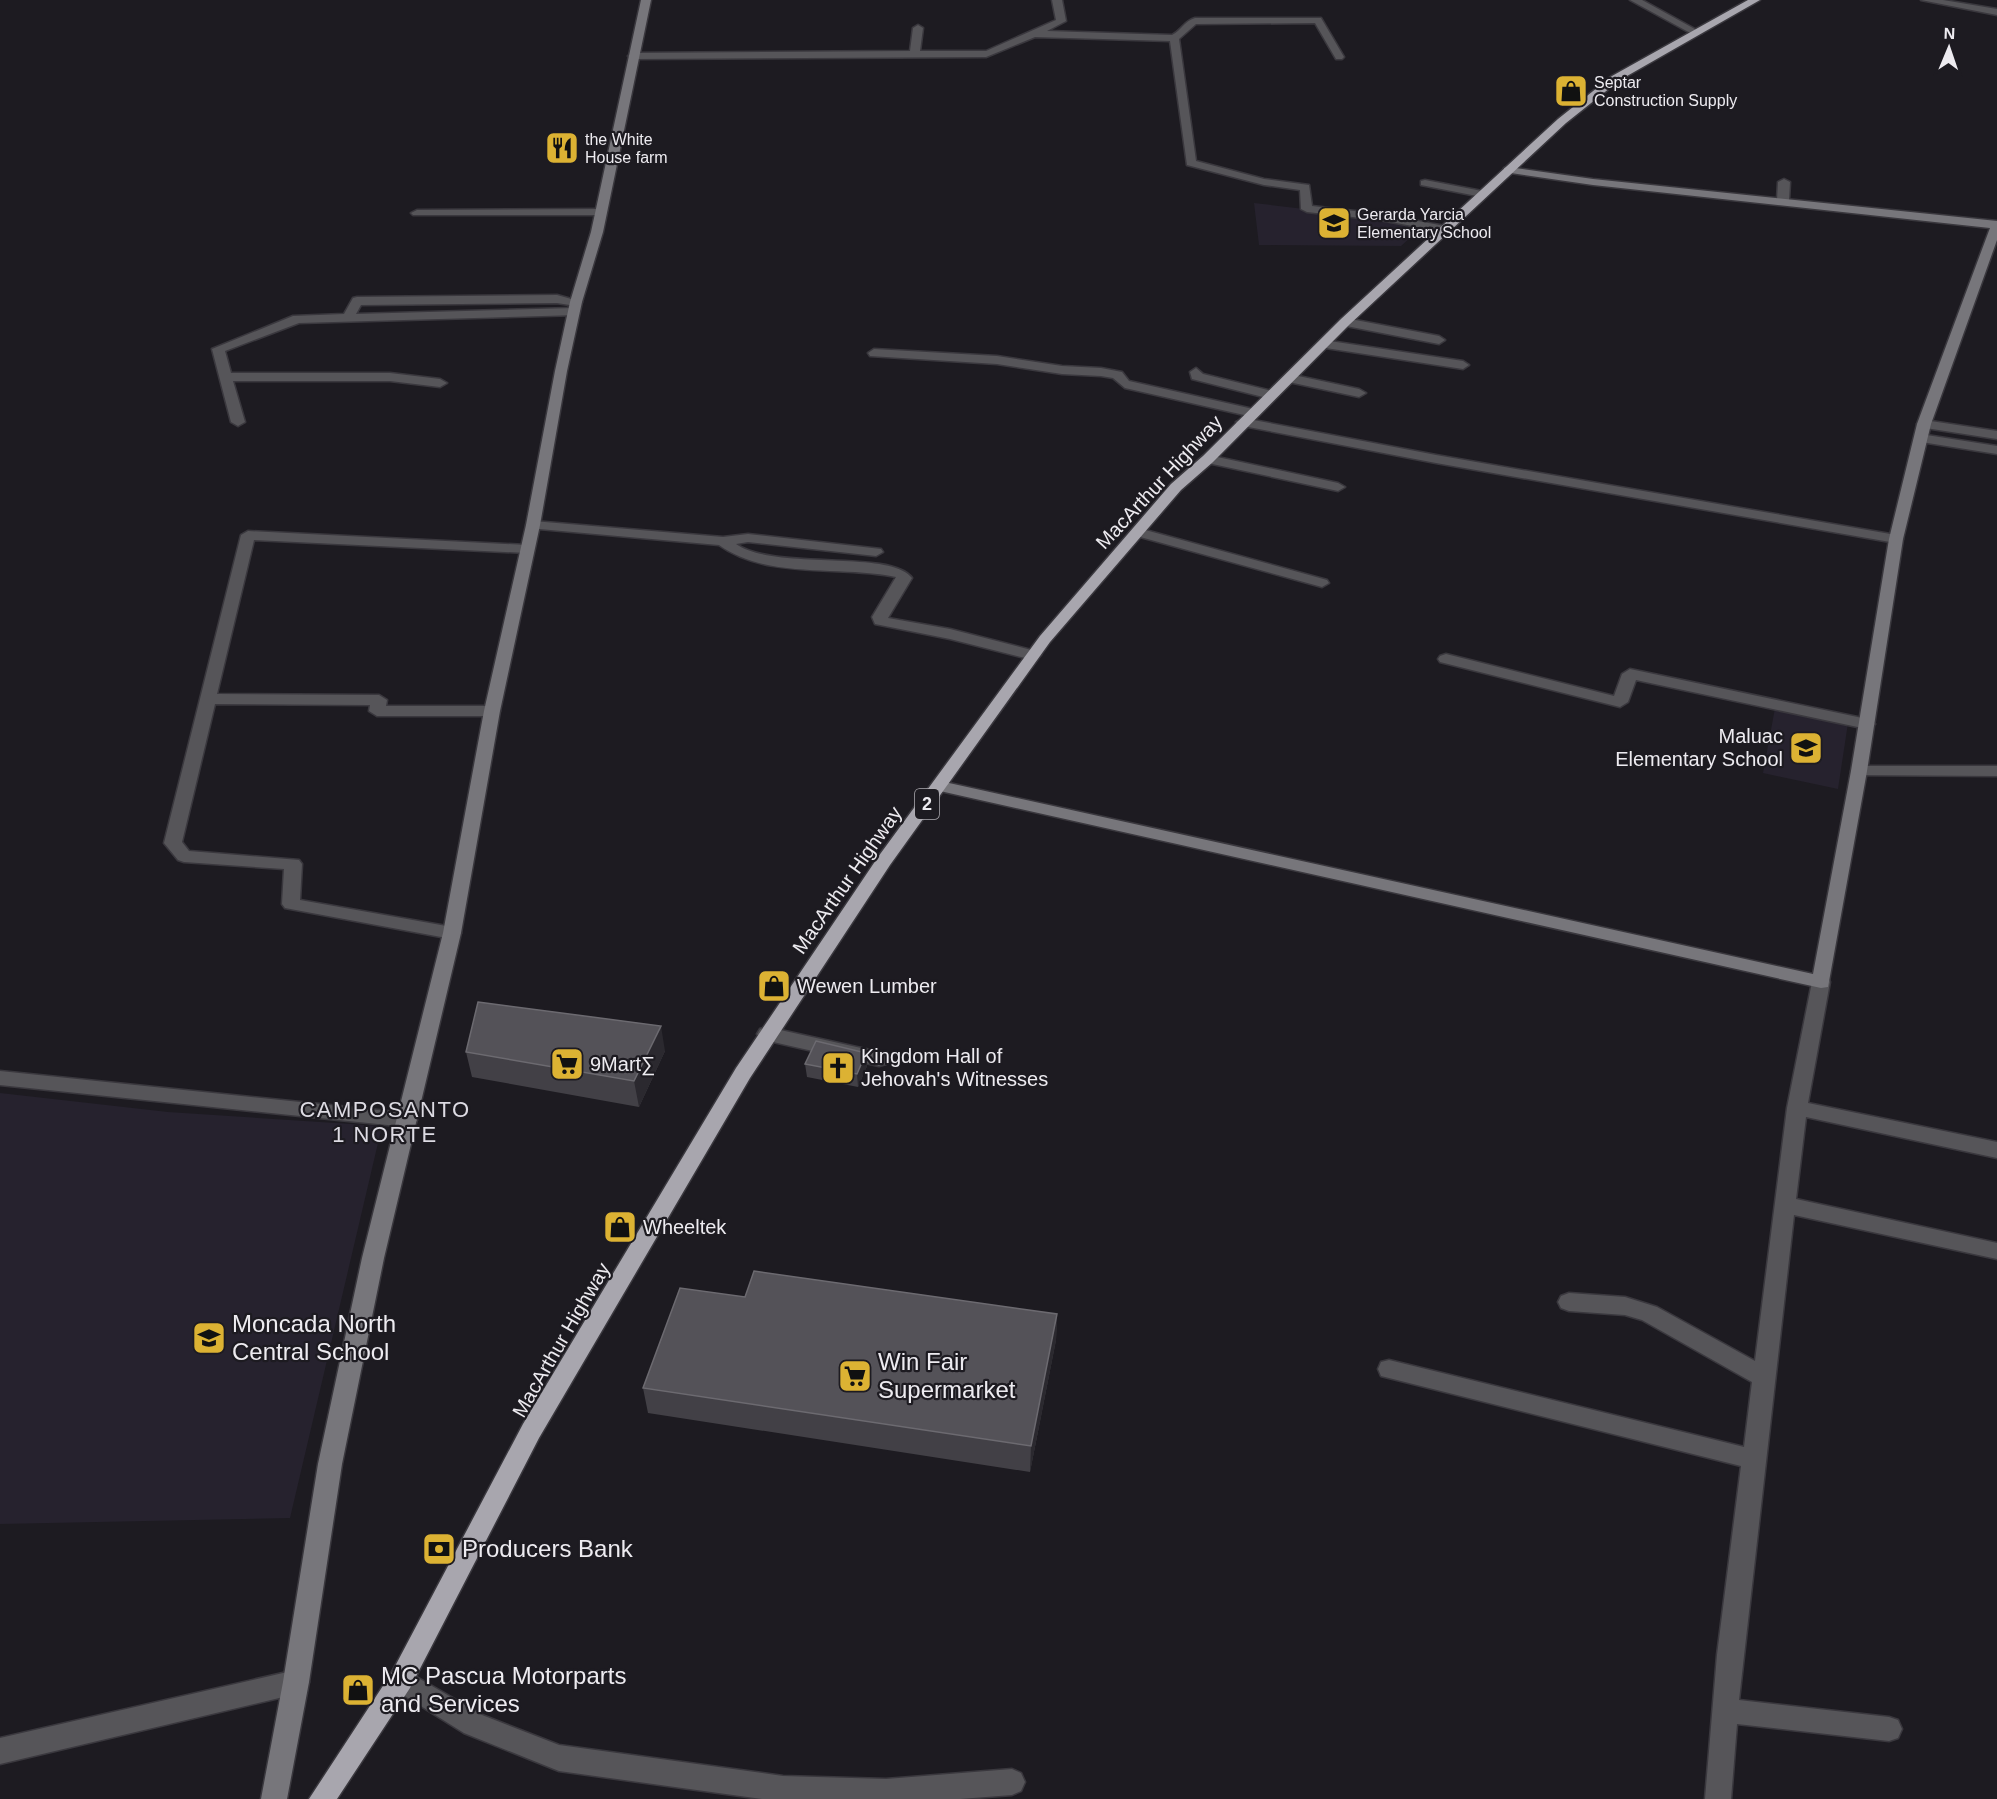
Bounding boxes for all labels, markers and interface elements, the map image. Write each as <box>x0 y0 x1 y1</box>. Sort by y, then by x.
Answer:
north arrow <box>1919 18 1979 78</box>
text: N <box>1943 25 1956 42</box>
shop icon: Septar Construction Supply <box>1553 73 1589 109</box>
place label: Septar Construction Supply <box>1594 74 1737 109</box>
restaurant icon: the White House farm <box>544 130 580 166</box>
place label: the White House farm <box>585 131 668 166</box>
school or university icon: Gerarda Yarcia Elementary School <box>1316 205 1352 241</box>
place label: Gerarda Yarcia Elementary School <box>1357 206 1491 241</box>
street label: MacArthur Highway <box>1091 411 1227 553</box>
place label: Maluac Elementary School <box>1615 725 1783 770</box>
school or university icon: Maluac Elementary School <box>1788 730 1824 766</box>
road number: 2 <box>915 789 939 819</box>
street label: MacArthur Highway <box>788 802 906 958</box>
shop icon: Wewen Lumber <box>756 968 792 1004</box>
place label: Wewen Lumber <box>797 975 937 997</box>
place label: Kingdom Hall of Jehovah's Witnesses <box>861 1045 1048 1090</box>
supermarket icon: 9Mart∑ <box>549 1046 585 1082</box>
church icon: Kingdom Hall of Jehovah's Witnesses <box>820 1050 856 1086</box>
place label: 9Mart∑ <box>590 1053 655 1076</box>
district label: CAMPOSANTO 1 NORTE <box>299 1097 471 1147</box>
shop icon: Wheeltek <box>602 1209 638 1245</box>
place label: Wheeltek <box>643 1216 727 1238</box>
street label: MacArthur Highway <box>508 1259 614 1421</box>
place label: Moncada North Central School <box>232 1310 396 1365</box>
school or university icon: Moncada North Central School <box>191 1320 227 1356</box>
place label: Win Fair Supermarket <box>878 1348 1016 1403</box>
supermarket icon: Win Fair Supermarket <box>837 1358 873 1394</box>
bank icon: Producers Bank <box>421 1531 457 1567</box>
place label: Producers Bank <box>462 1535 634 1562</box>
place label: MC Pascua Motorparts and Services <box>381 1662 626 1717</box>
shop icon: MC Pascua Motorparts and Services <box>340 1672 376 1708</box>

